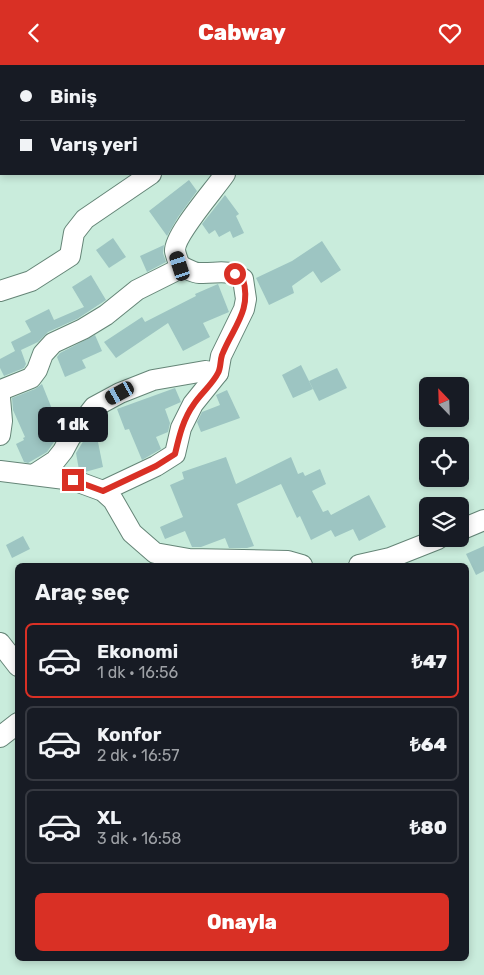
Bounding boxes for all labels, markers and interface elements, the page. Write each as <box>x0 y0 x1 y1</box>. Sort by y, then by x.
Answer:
icon: back <box>20 19 48 47</box>
text: Cabway <box>198 19 286 46</box>
icon: heart <box>436 19 464 47</box>
text: Biniş <box>50 85 97 108</box>
text: Varış yeri <box>50 133 138 156</box>
car <box>168 249 191 283</box>
route start <box>224 263 246 285</box>
north arrow <box>419 377 469 427</box>
map controls <box>419 377 469 547</box>
car <box>103 379 136 407</box>
callout: 1 dk <box>38 407 108 443</box>
text: 1 dk <box>57 415 89 434</box>
button: locate <box>419 437 469 487</box>
route end <box>62 469 84 491</box>
button: layers <box>419 497 469 547</box>
text: Araç seç <box>35 579 129 606</box>
icon: car <box>37 638 82 683</box>
text: Ekonomi <box>97 640 178 663</box>
text: ₺47 <box>412 650 447 673</box>
text: 1 dk · 16:56 <box>97 663 178 682</box>
icon: car <box>37 721 82 766</box>
text: Konfor <box>97 723 161 746</box>
text: ₺64 <box>410 733 447 756</box>
text: 2 dk · 16:57 <box>97 746 179 765</box>
icon: car <box>37 804 82 849</box>
text: XL <box>97 806 121 829</box>
text: ₺80 <box>410 816 447 839</box>
text: 3 dk · 16:58 <box>97 829 182 848</box>
button: Onayla <box>35 893 449 951</box>

